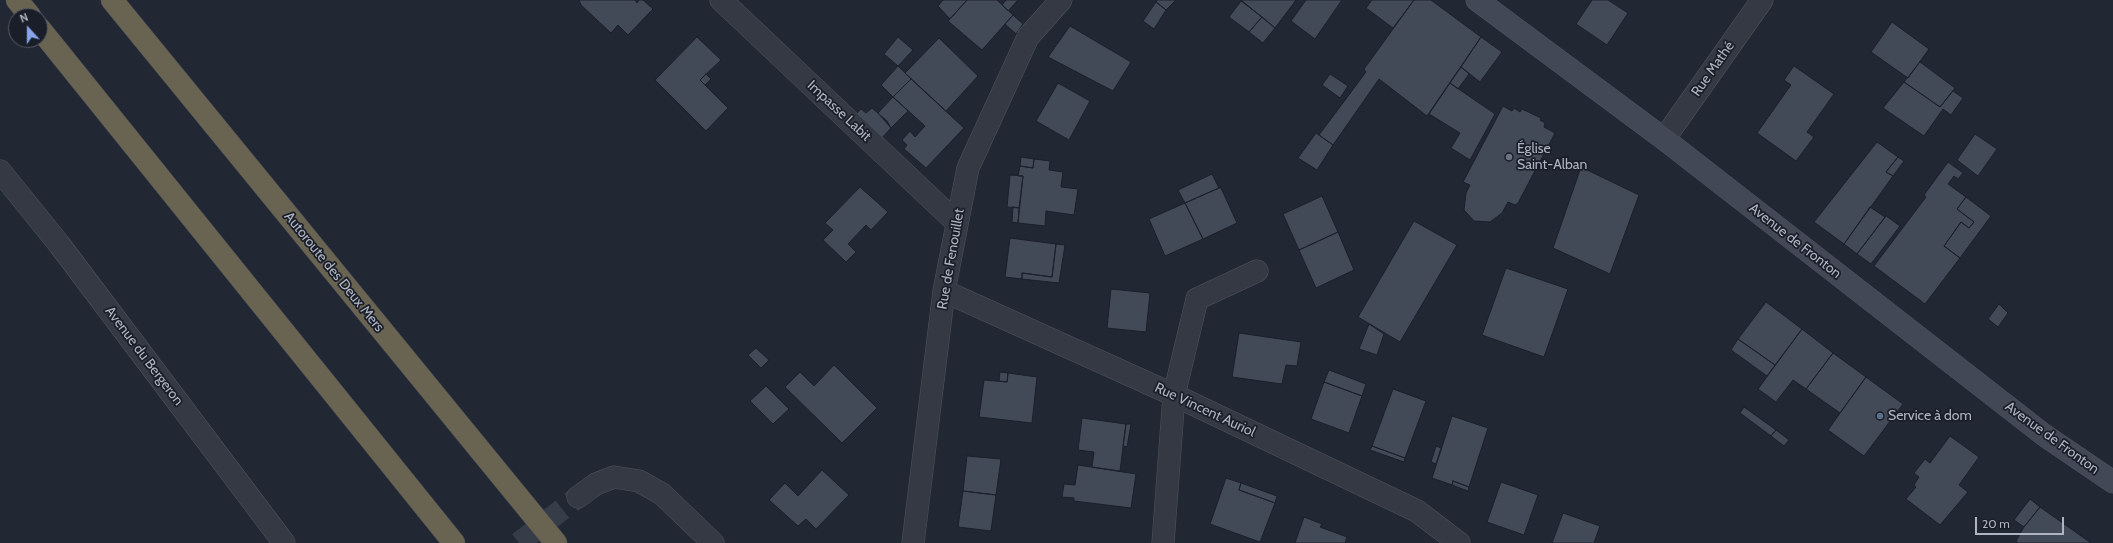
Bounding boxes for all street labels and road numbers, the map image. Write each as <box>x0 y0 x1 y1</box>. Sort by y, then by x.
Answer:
street label: Rue Mathé <box>1688 38 1738 100</box>
street label: Impasse Labit <box>804 77 874 145</box>
street label: Avenue de Fronton <box>1746 200 1844 282</box>
street label: Rue de Fenouillet <box>934 207 968 311</box>
street label: Autoroute des Deux Mers <box>281 209 387 335</box>
street label: Avenue du Bergeron <box>101 303 187 409</box>
street label: Rue Vincent Auriol <box>1152 379 1258 441</box>
street label: Avenue de Fronton <box>2002 398 2102 478</box>

